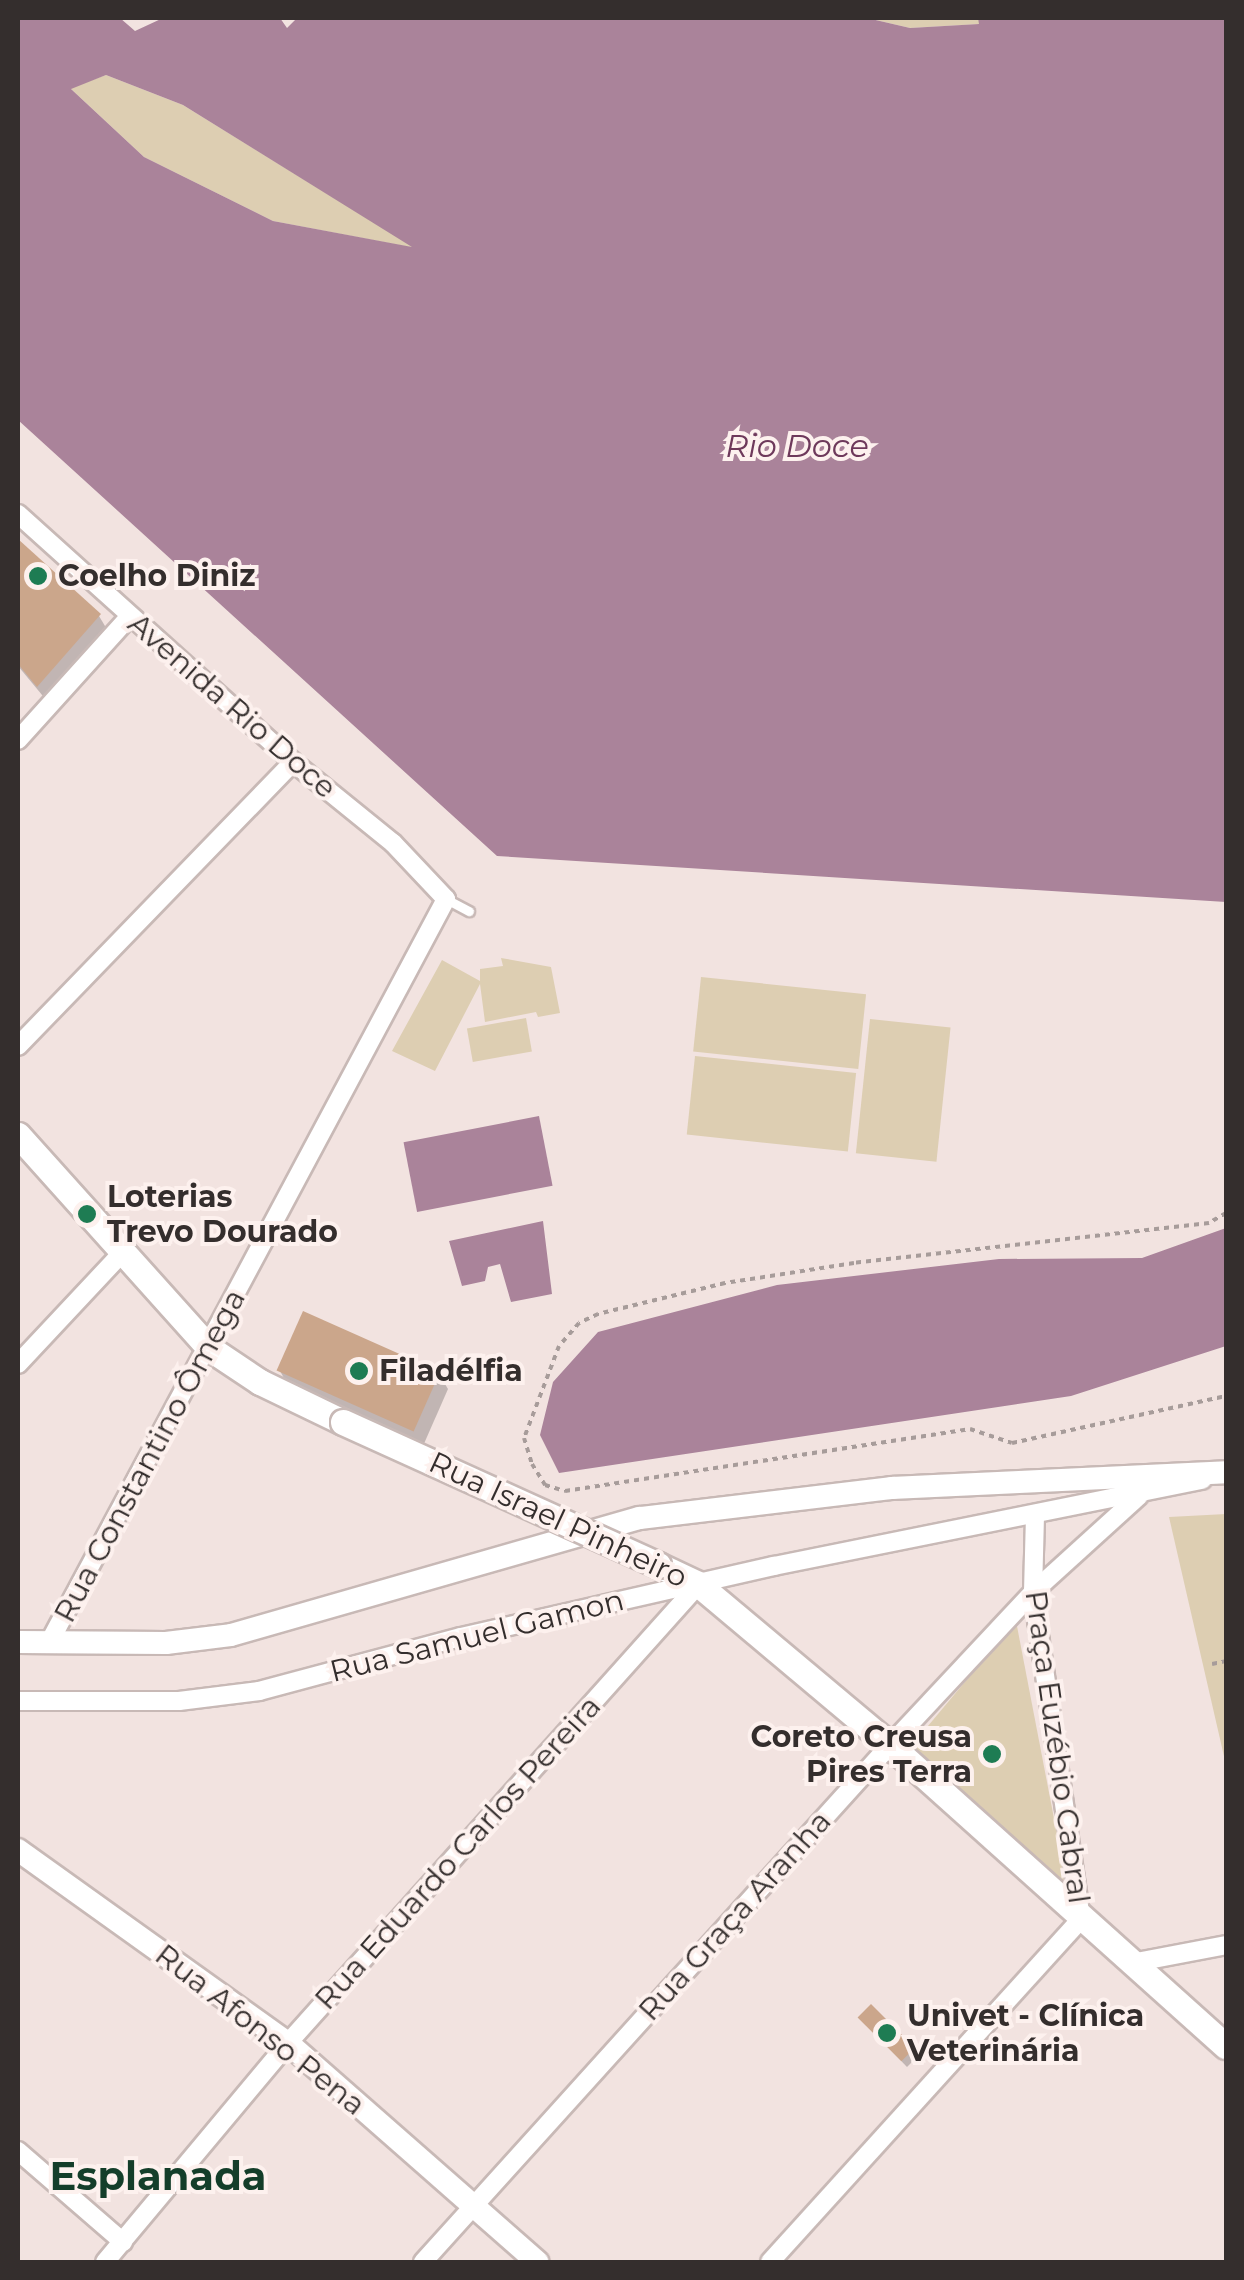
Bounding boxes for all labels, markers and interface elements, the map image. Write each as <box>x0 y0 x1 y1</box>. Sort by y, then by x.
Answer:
water label: Rio Doce <box>725 427 869 465</box>
place label: Coelho Diniz <box>58 558 256 594</box>
marker: Coelho Diniz <box>27 565 49 587</box>
street label: Avenida Rio Doce <box>121 606 343 806</box>
place label: Loterias Trevo Dourado <box>107 1179 338 1250</box>
marker: Loterias Trevo Dourado <box>76 1203 98 1225</box>
street label: Rua Constantino Ômega <box>47 1283 253 1629</box>
place label: Filadélfia <box>379 1353 523 1389</box>
marker: Filadélfia <box>348 1360 370 1382</box>
street label: Rua Israel Pinheiro <box>423 1444 693 1596</box>
street label: Rua Samuel Gamon <box>326 1582 628 1690</box>
street label: Praça Euzébio Cabral <box>1017 1588 1097 1906</box>
street label: Rua Eduardo Carlos Pereira <box>308 1689 608 2017</box>
place label: Coreto Creusa Pires Terra <box>751 1719 972 1790</box>
marker: Coreto Creusa Pires Terra <box>981 1743 1003 1765</box>
street label: Rua Graça Aranha <box>631 1804 839 2028</box>
street label: Rua Afonso Pena <box>148 1937 372 2123</box>
place label: Univet - Clínica Veterinária <box>907 1998 1144 2068</box>
marker: Univet - Clínica Veterinária <box>876 2022 898 2044</box>
district label: Esplanada <box>49 2152 267 2200</box>

